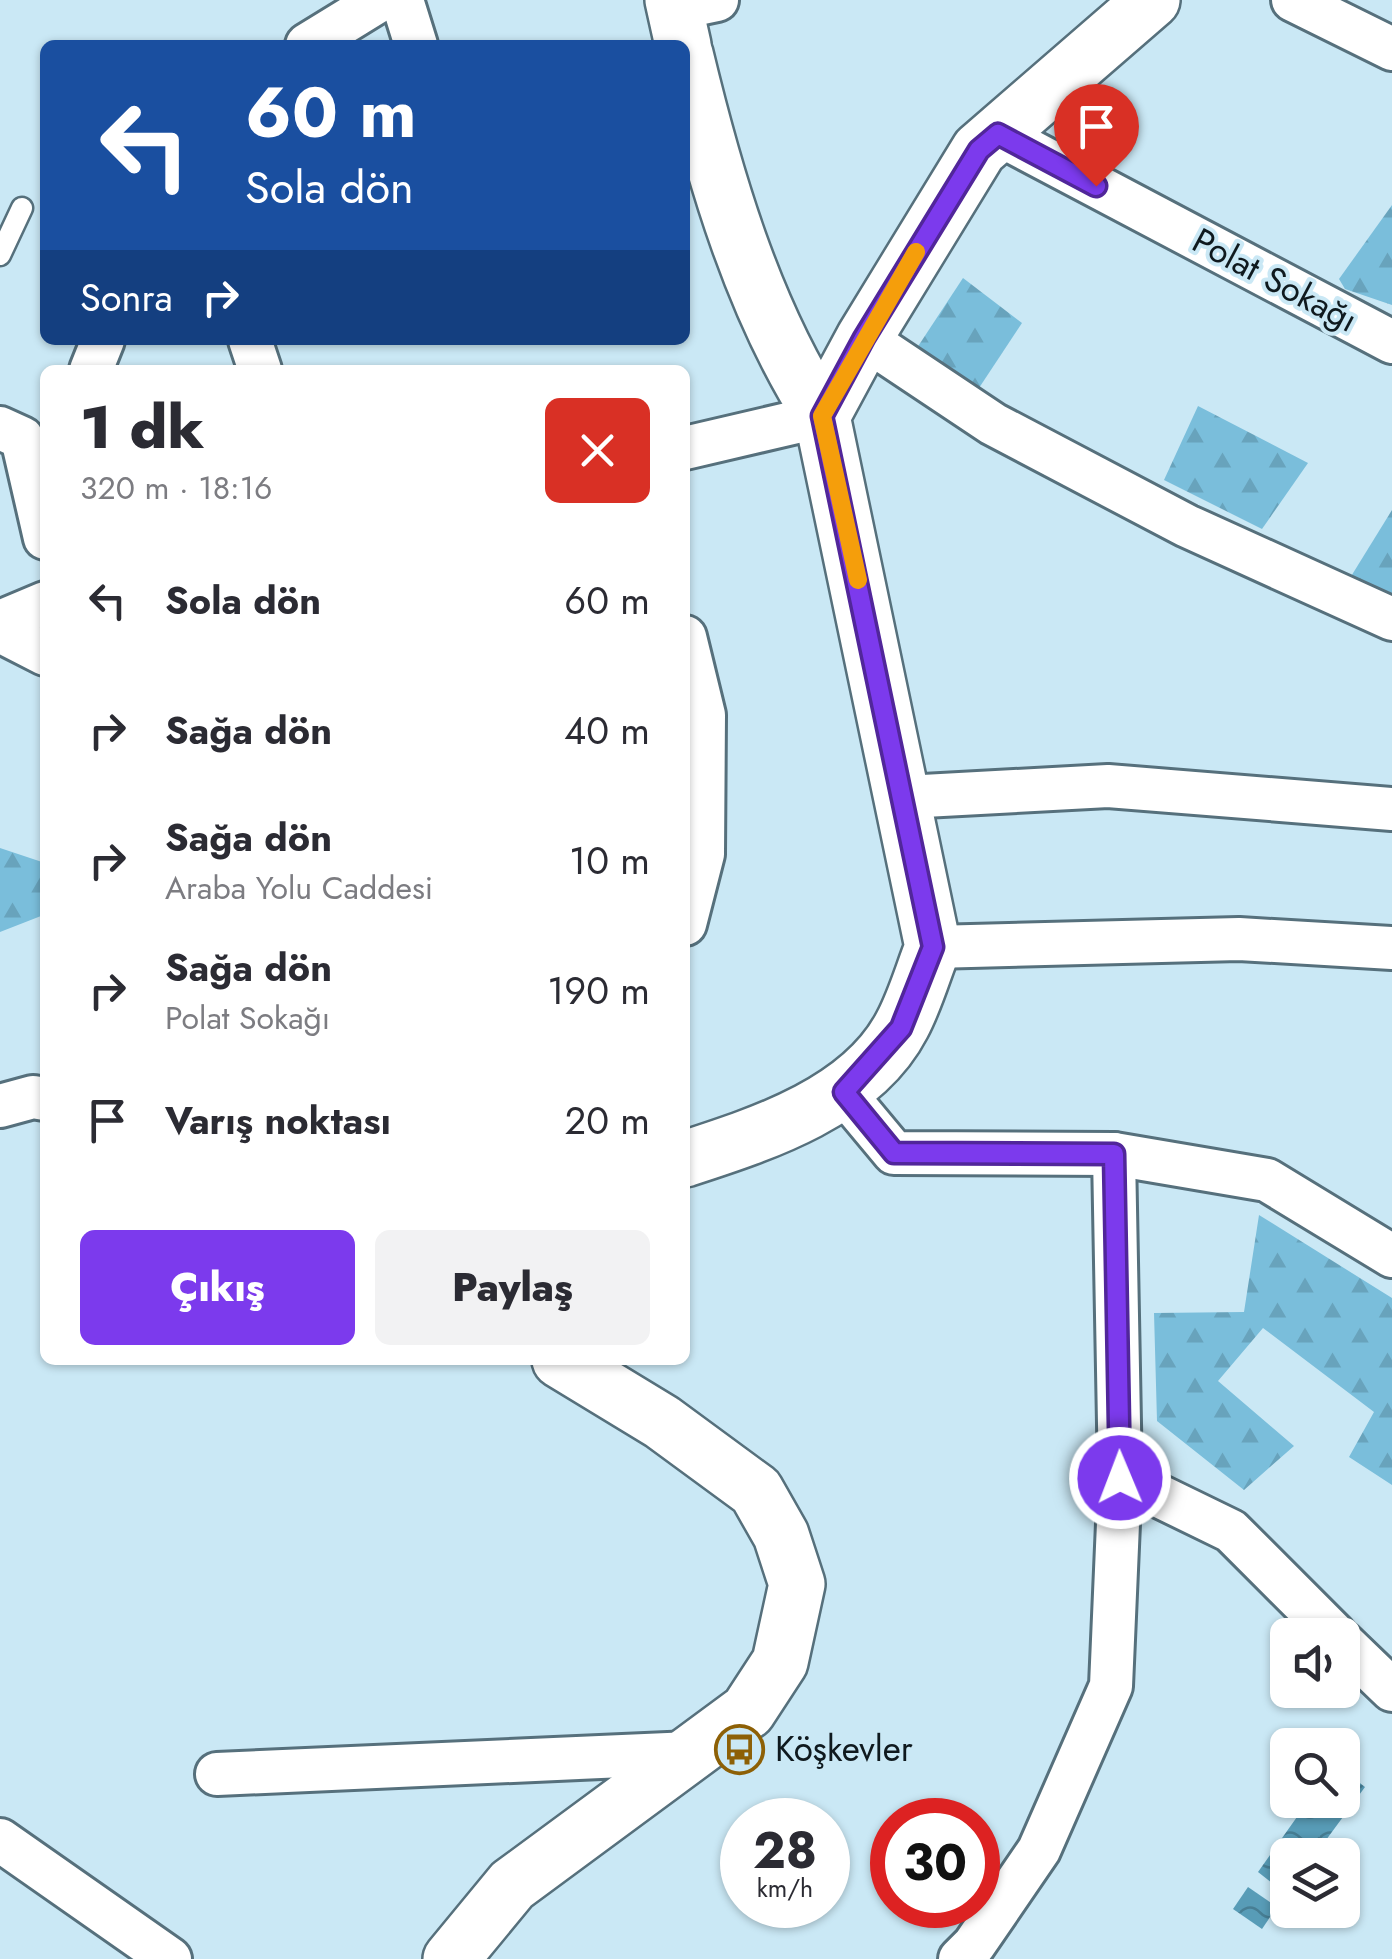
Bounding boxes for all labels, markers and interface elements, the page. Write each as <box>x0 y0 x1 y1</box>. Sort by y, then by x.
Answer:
text: 60 m <box>245 62 417 163</box>
icon: left <box>80 80 210 210</box>
pin <box>1054 84 1139 187</box>
icon: arrive <box>1069 99 1124 154</box>
text: Sola dön <box>245 155 414 220</box>
street label: Polat Sokağı <box>1184 216 1366 344</box>
text: Sonra <box>80 270 173 325</box>
icon: right <box>193 270 248 325</box>
text: 1 dk <box>80 384 205 471</box>
button: close <box>545 398 650 503</box>
text: 320 m · 18:16 <box>80 465 273 511</box>
icon: left <box>80 573 135 628</box>
text: Sola dön <box>165 573 321 628</box>
text: 60 m <box>564 573 650 628</box>
icon: right <box>80 703 135 758</box>
text: Sağa dön <box>165 703 332 758</box>
text: 40 m <box>564 703 650 758</box>
text: Sağa dön <box>165 810 332 865</box>
icon: right <box>80 833 135 888</box>
text: 10 m <box>569 833 650 888</box>
text: Araba Yolu Caddesi <box>165 865 433 911</box>
text: Sağa dön <box>165 940 332 995</box>
icon: right <box>80 963 135 1018</box>
text: 190 m <box>547 963 650 1018</box>
text: Polat Sokağı <box>165 995 330 1041</box>
icon: arrive <box>80 1093 135 1148</box>
text: Varış noktası <box>165 1093 391 1148</box>
text: 20 m <box>565 1093 650 1148</box>
button: Çıkış <box>80 1230 355 1345</box>
button: Paylaş <box>375 1230 650 1345</box>
position arrow <box>1068 1426 1172 1530</box>
map controls <box>1270 1618 1360 1928</box>
button: sound <box>1270 1618 1360 1708</box>
bus stop icon: Köşkevler <box>714 1723 766 1775</box>
place label: Köşkevler <box>775 1724 913 1774</box>
button: search <box>1270 1728 1360 1818</box>
speed limit sign: 30 <box>870 1798 1000 1928</box>
text: 28 <box>753 1814 817 1887</box>
button: layers <box>1270 1838 1360 1928</box>
text: km/h <box>757 1870 813 1906</box>

